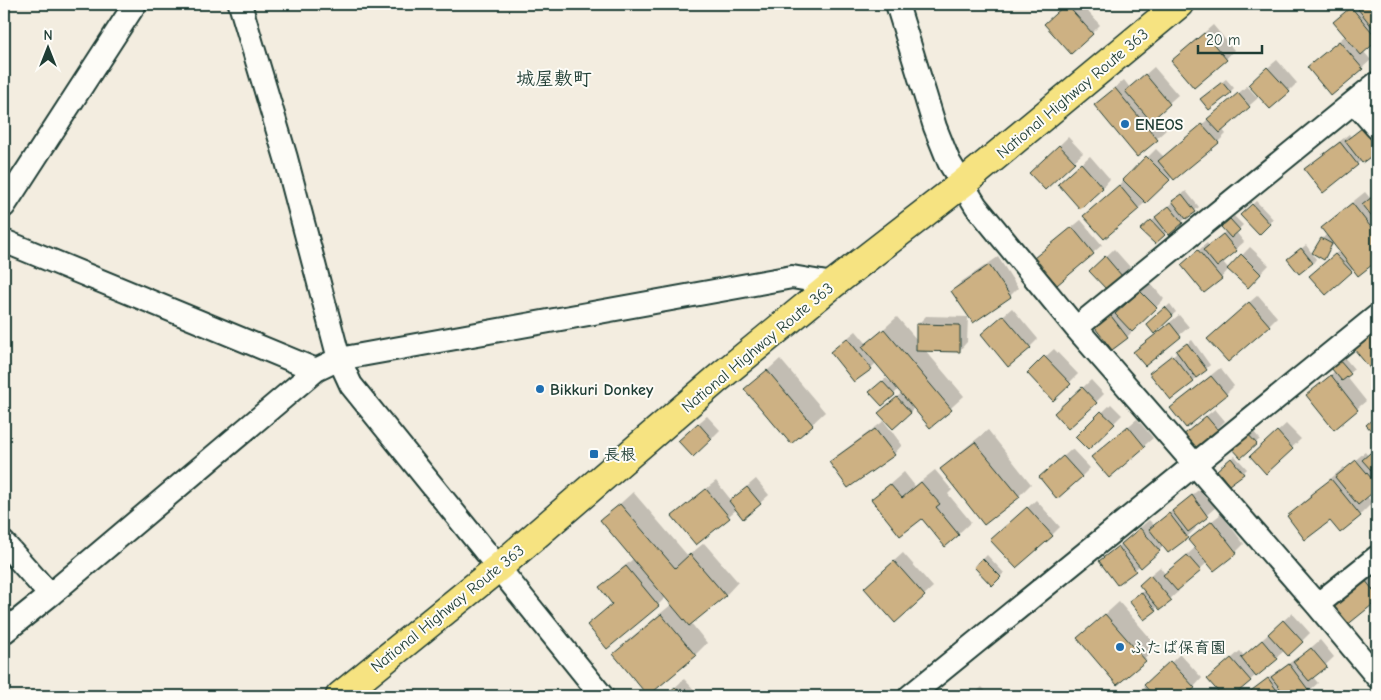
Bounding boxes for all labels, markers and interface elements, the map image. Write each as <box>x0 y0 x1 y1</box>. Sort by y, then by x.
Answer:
north arrow <box>22 22 72 72</box>
scale bar <box>1198 22 1262 54</box>
street label: National Highway Route 363 <box>993 25 1152 162</box>
text: N <box>43 27 53 44</box>
text: 20 m <box>1206 31 1240 49</box>
district label: 城屋敷町 <box>516 68 592 90</box>
place label: ENEOS <box>1135 116 1184 134</box>
marker: ENEOS <box>1119 118 1131 130</box>
street label: National Highway Route 363 <box>678 279 837 416</box>
place label: Bikkuri Donkey <box>550 381 654 399</box>
marker: Bikkuri Donkey <box>534 383 546 395</box>
place label: 長根 <box>604 446 636 464</box>
marker: 長根 <box>588 448 600 460</box>
street label: National Highway Route 363 <box>367 541 528 676</box>
place label: ふたば保育園 <box>1130 639 1226 657</box>
marker: ふたば保育園 <box>1114 641 1126 653</box>

